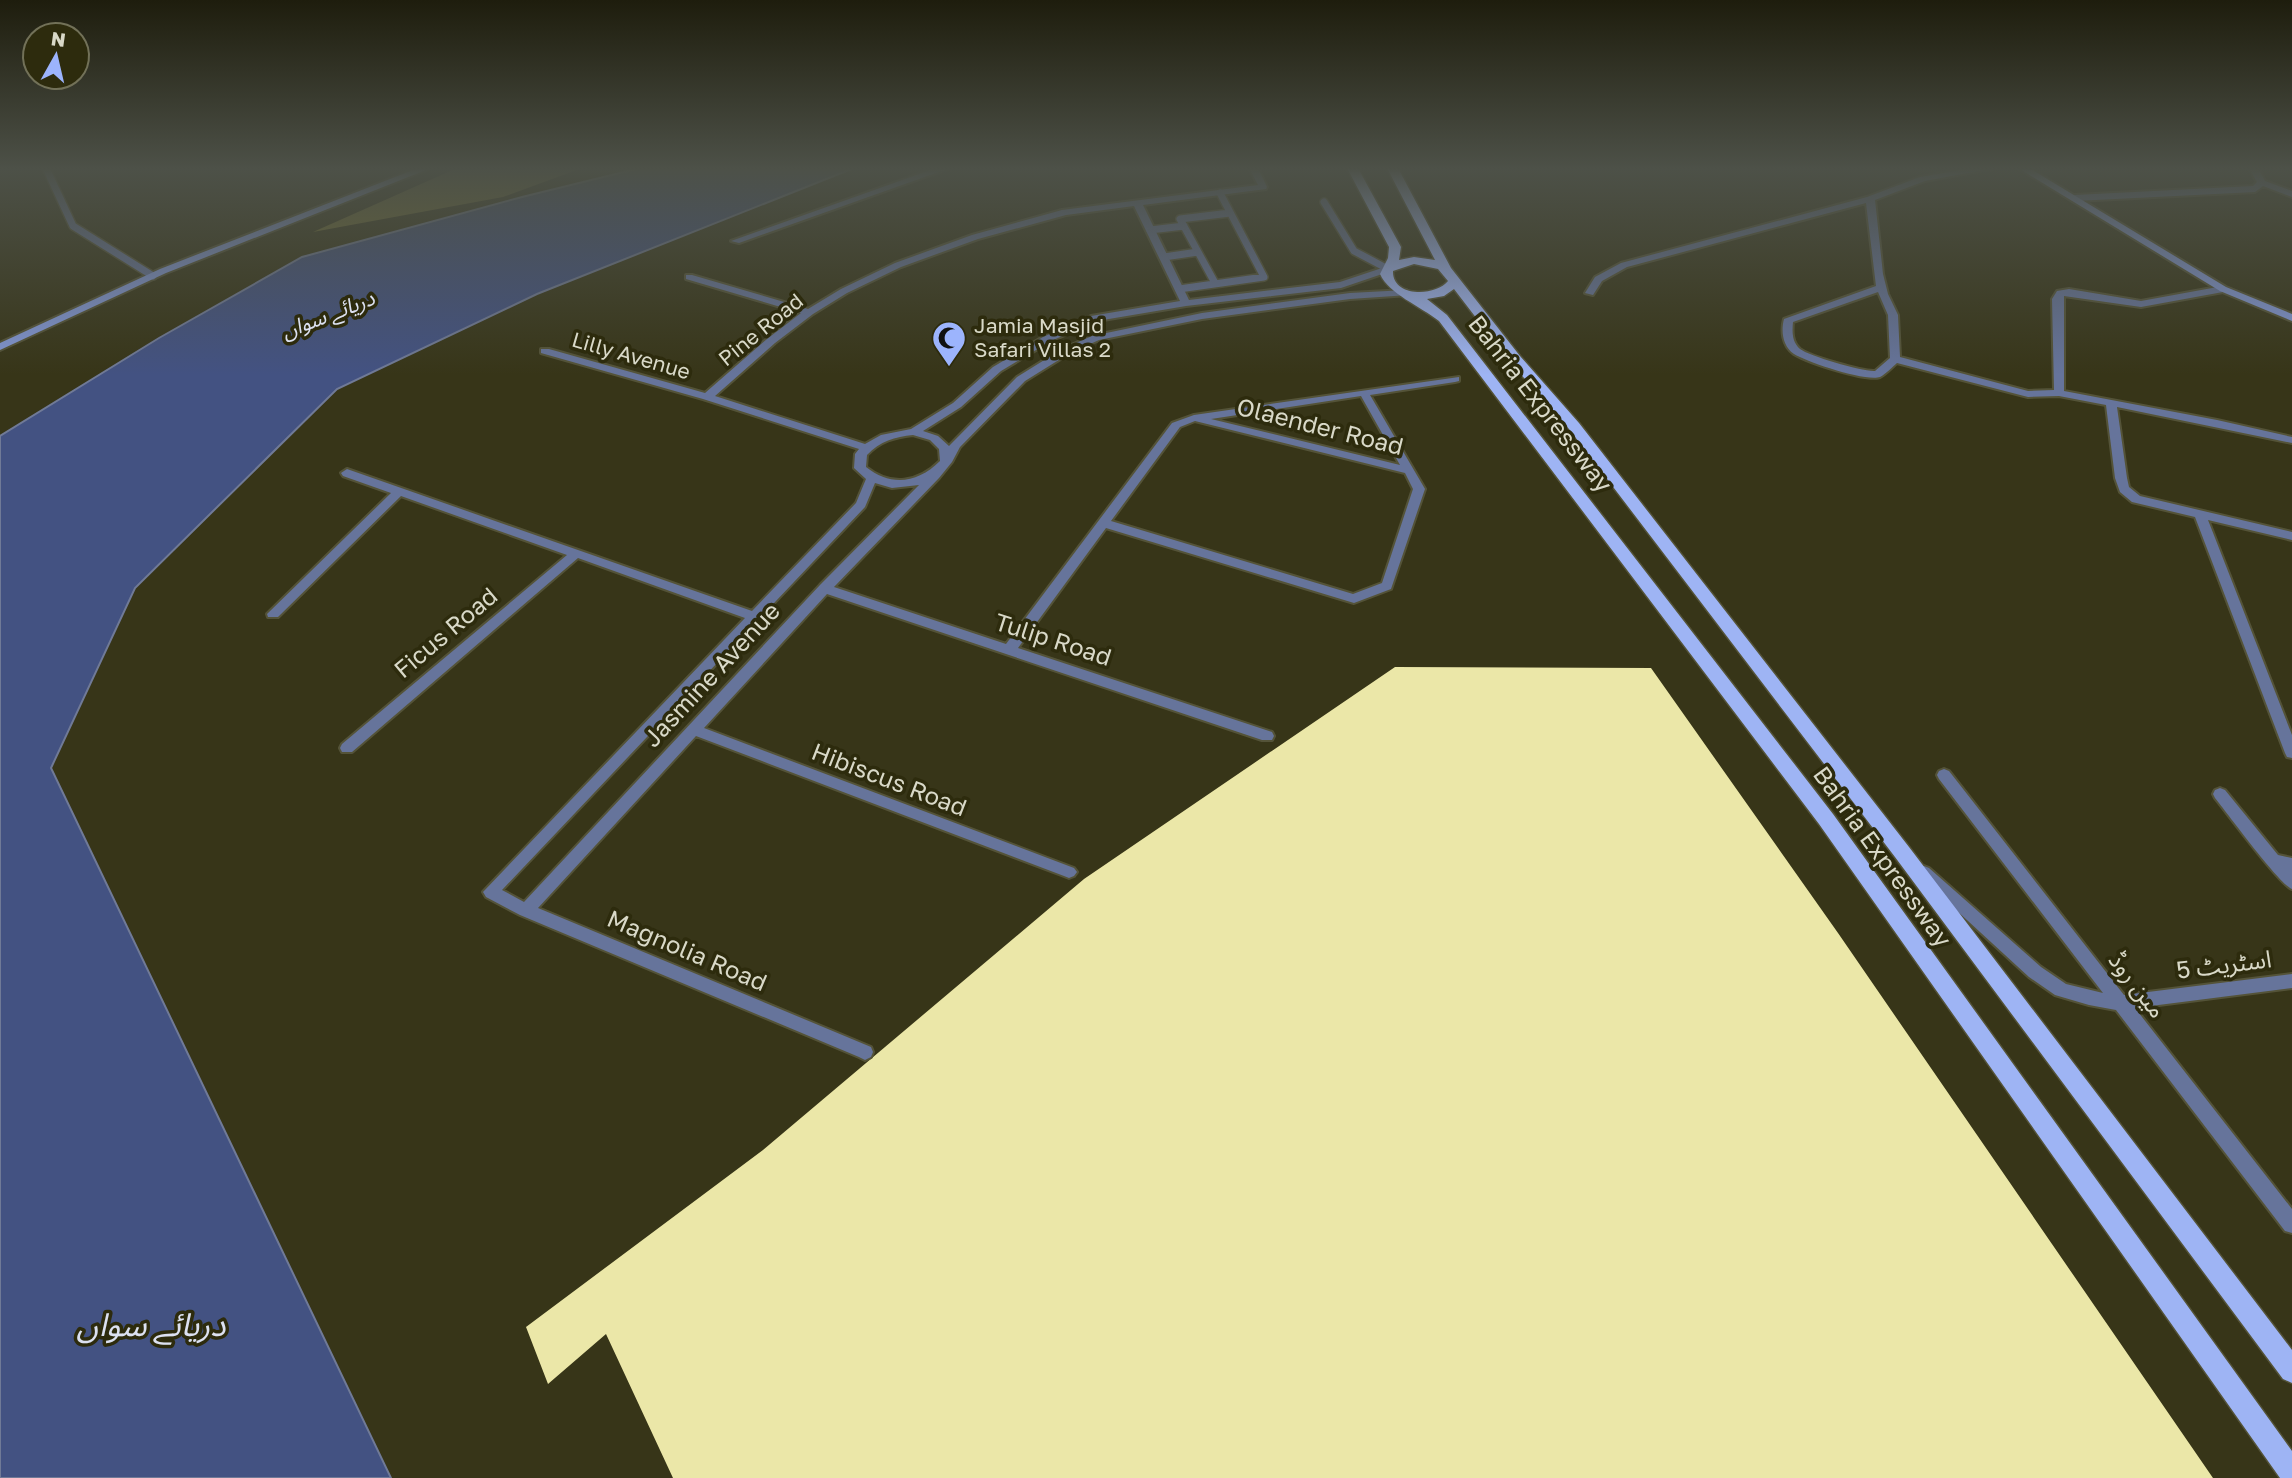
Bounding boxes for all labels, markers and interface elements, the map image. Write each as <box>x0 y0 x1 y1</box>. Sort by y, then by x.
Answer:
north arrow <box>21 21 91 91</box>
text: N <box>50 26 67 51</box>
water label: دریائے سواں <box>277 284 379 345</box>
street label: Pine Road <box>713 287 808 371</box>
street label: Bahria Expressway <box>1463 309 1619 497</box>
place label: Jamia Masjid Safari Villas 2 <box>974 312 1111 362</box>
mosque icon: Jamia Masjid Safari Villas 2 <box>930 319 968 368</box>
street label: Lilly Avenue <box>569 326 693 384</box>
street label: Olaender Road <box>1234 391 1407 460</box>
street label: Ficus Road <box>388 580 503 683</box>
street label: Jasmine Avenue <box>637 596 785 752</box>
street label: Tulip Road <box>991 606 1115 671</box>
street label: Hibiscus Road <box>808 736 971 821</box>
street label: Bahria Expressway <box>1808 760 1959 952</box>
street label: Magnolia Road <box>603 903 772 996</box>
street label: اسٹریٹ 5 <box>2175 943 2273 985</box>
street label: مین روڈ <box>2103 945 2173 1024</box>
water label: دریائے سواں <box>77 1305 226 1345</box>

